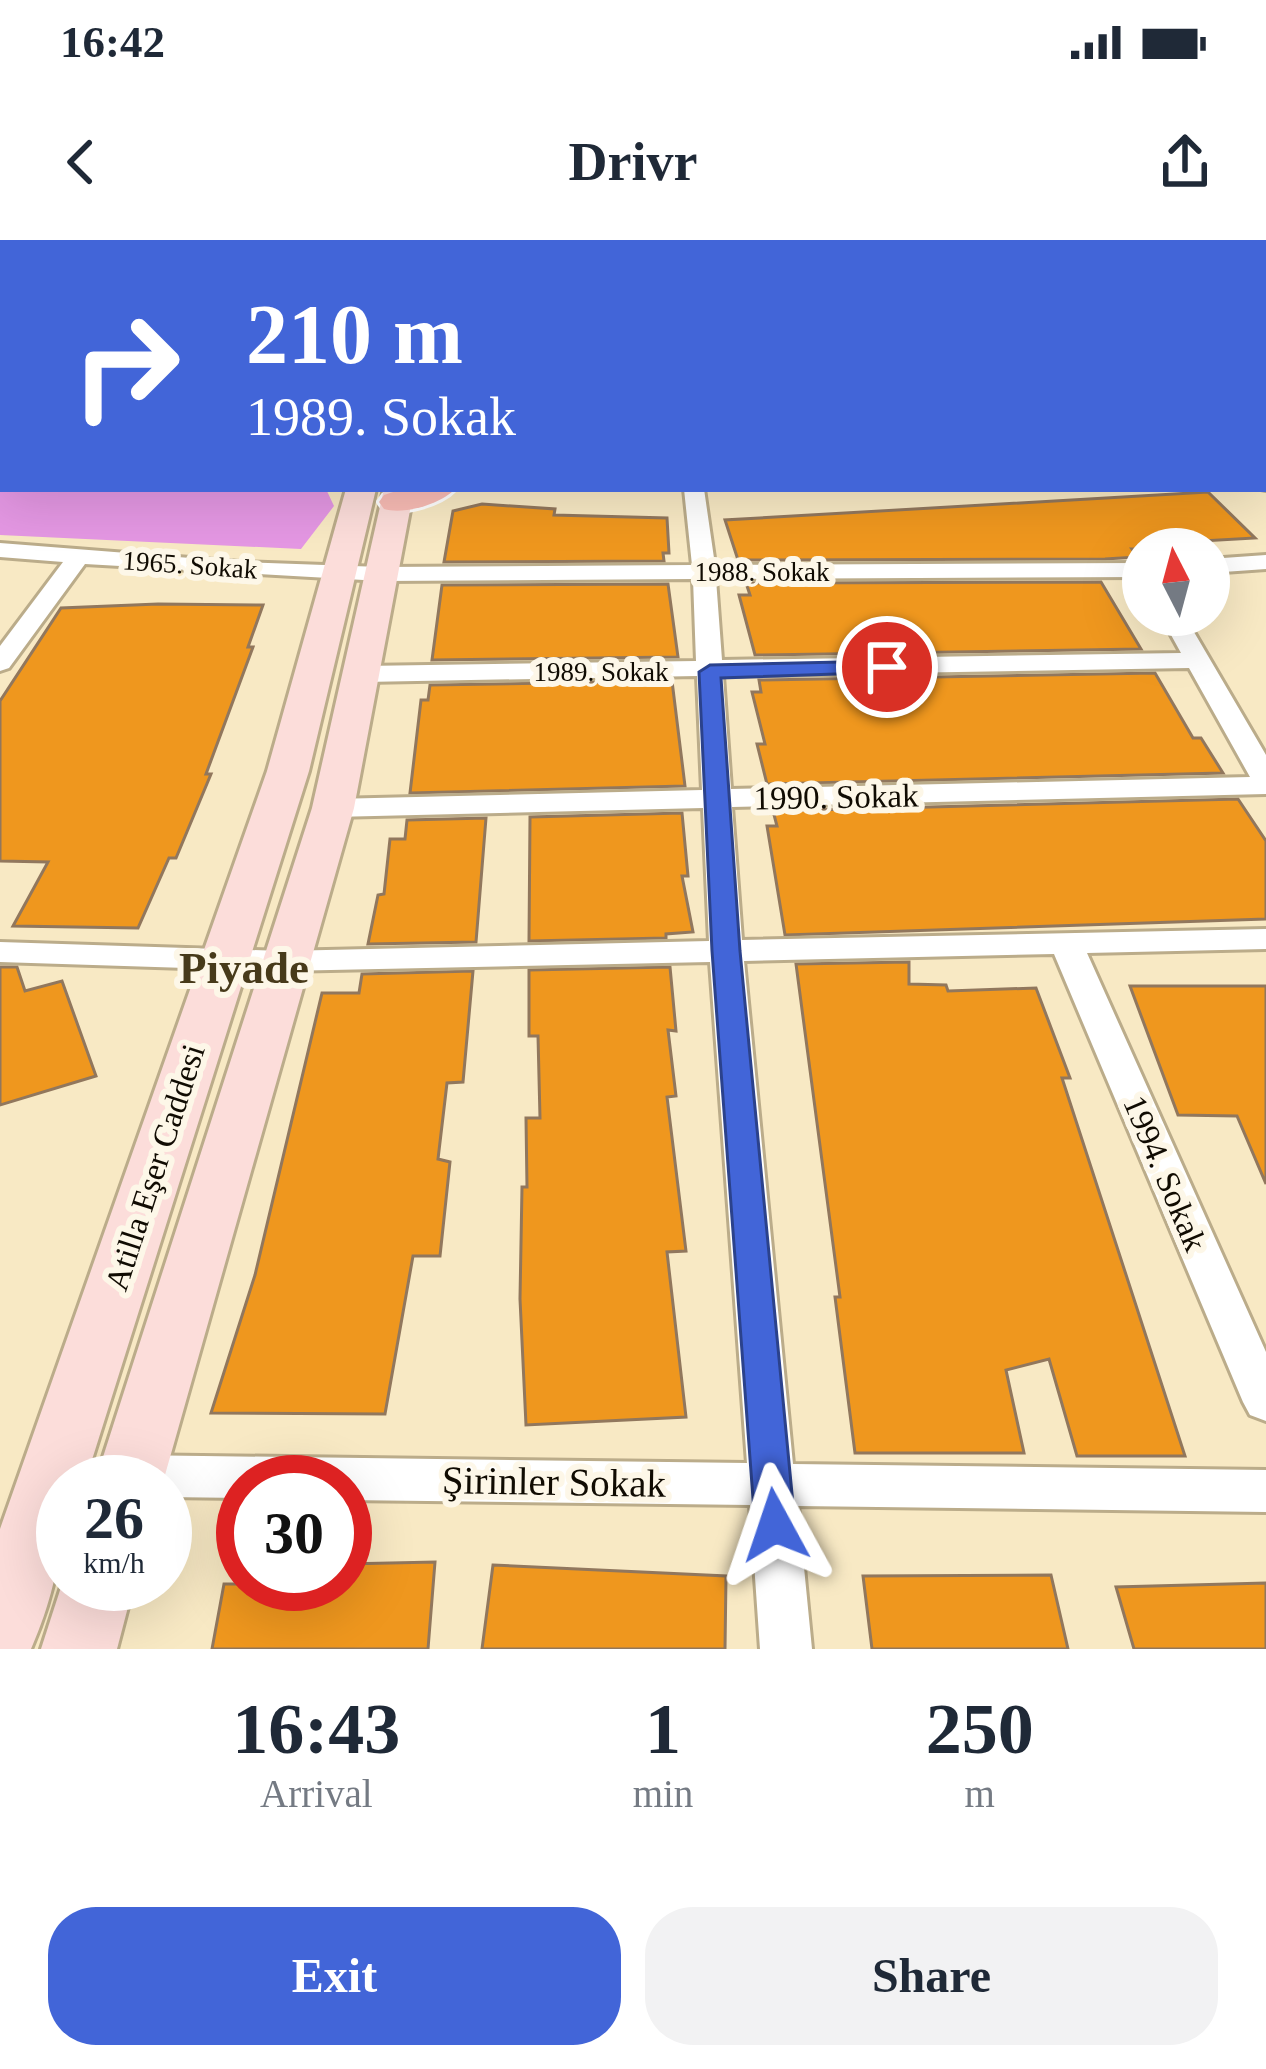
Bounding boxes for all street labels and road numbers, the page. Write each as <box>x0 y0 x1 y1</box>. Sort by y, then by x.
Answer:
street label: 1965. Sokak <box>122 545 259 585</box>
street label: 1988. Sokak <box>695 557 830 587</box>
street label: 1989. Sokak <box>534 657 669 687</box>
street label: 1990. Sokak <box>753 778 919 816</box>
street label: Atilla Eşer Caddesi <box>98 1040 212 1295</box>
street label: 1994. Sokak <box>1116 1090 1214 1257</box>
street label: Şirinler Sokak <box>441 1458 667 1506</box>

